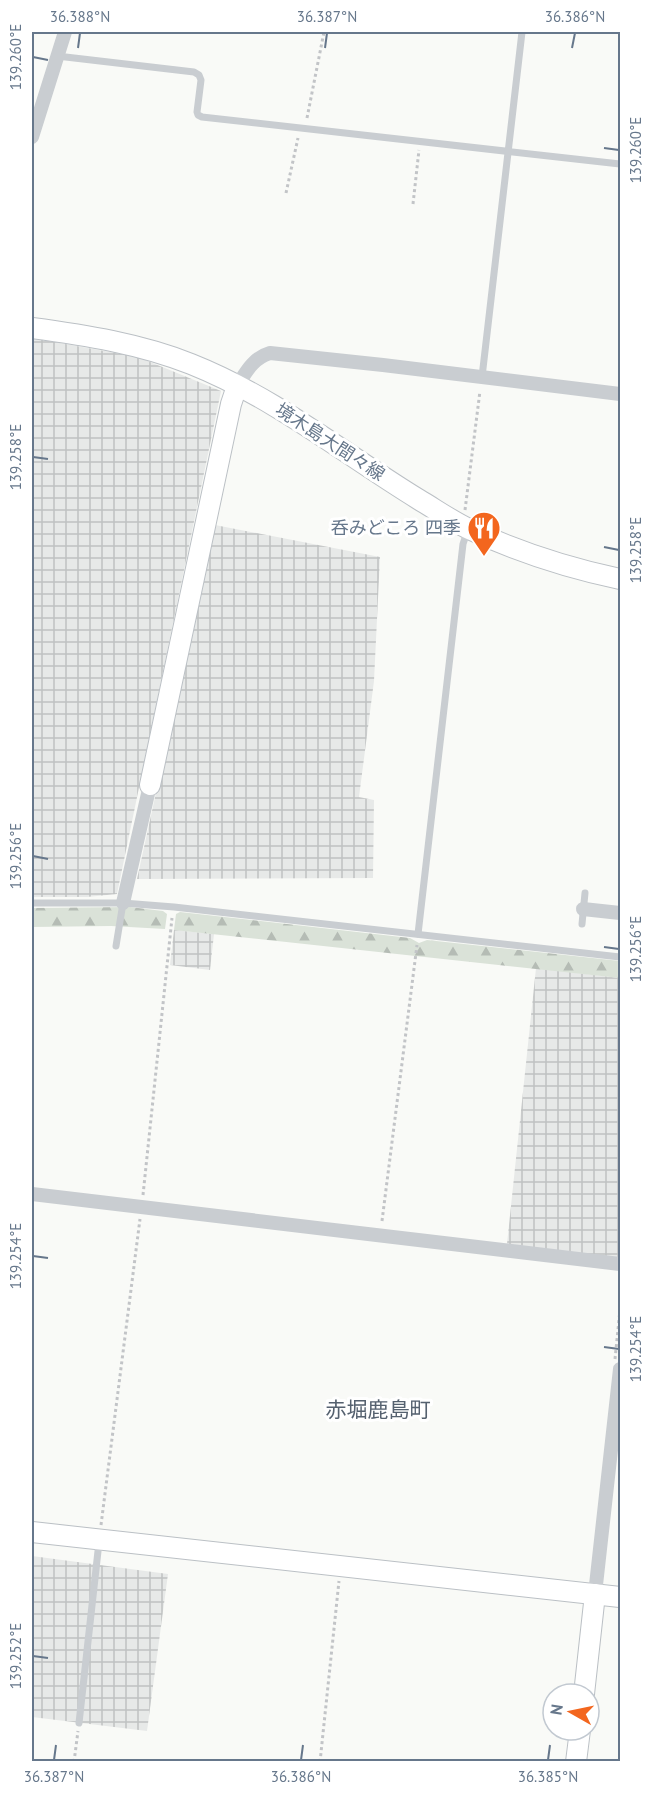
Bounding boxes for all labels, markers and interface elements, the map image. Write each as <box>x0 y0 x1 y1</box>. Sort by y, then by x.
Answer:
text: 36.388°N <box>50 7 110 26</box>
text: 36.387°N <box>297 7 357 26</box>
text: 36.386°N <box>545 7 605 26</box>
text: 139.260°E <box>6 24 25 90</box>
text: 139.260°E <box>626 117 645 183</box>
street label: 境木島大間々線 <box>271 398 389 486</box>
text: 139.258°E <box>6 424 25 490</box>
restaurant icon: 呑みどころ 四季 <box>466 510 502 557</box>
place label: 呑みどころ 四季 <box>331 516 461 539</box>
text: 139.258°E <box>626 517 645 583</box>
text: 139.256°E <box>6 823 25 889</box>
text: 139.256°E <box>626 916 645 982</box>
text: 139.254°E <box>6 1223 25 1289</box>
text: 139.254°E <box>626 1316 645 1382</box>
district label: 赤堀鹿島町 <box>326 1396 431 1423</box>
text: 139.252°E <box>6 1623 25 1689</box>
north arrow <box>541 1682 601 1742</box>
text: N <box>545 1703 567 1716</box>
text: 36.387°N <box>24 1767 84 1786</box>
text: 36.386°N <box>271 1767 331 1786</box>
text: 36.385°N <box>518 1767 578 1786</box>

